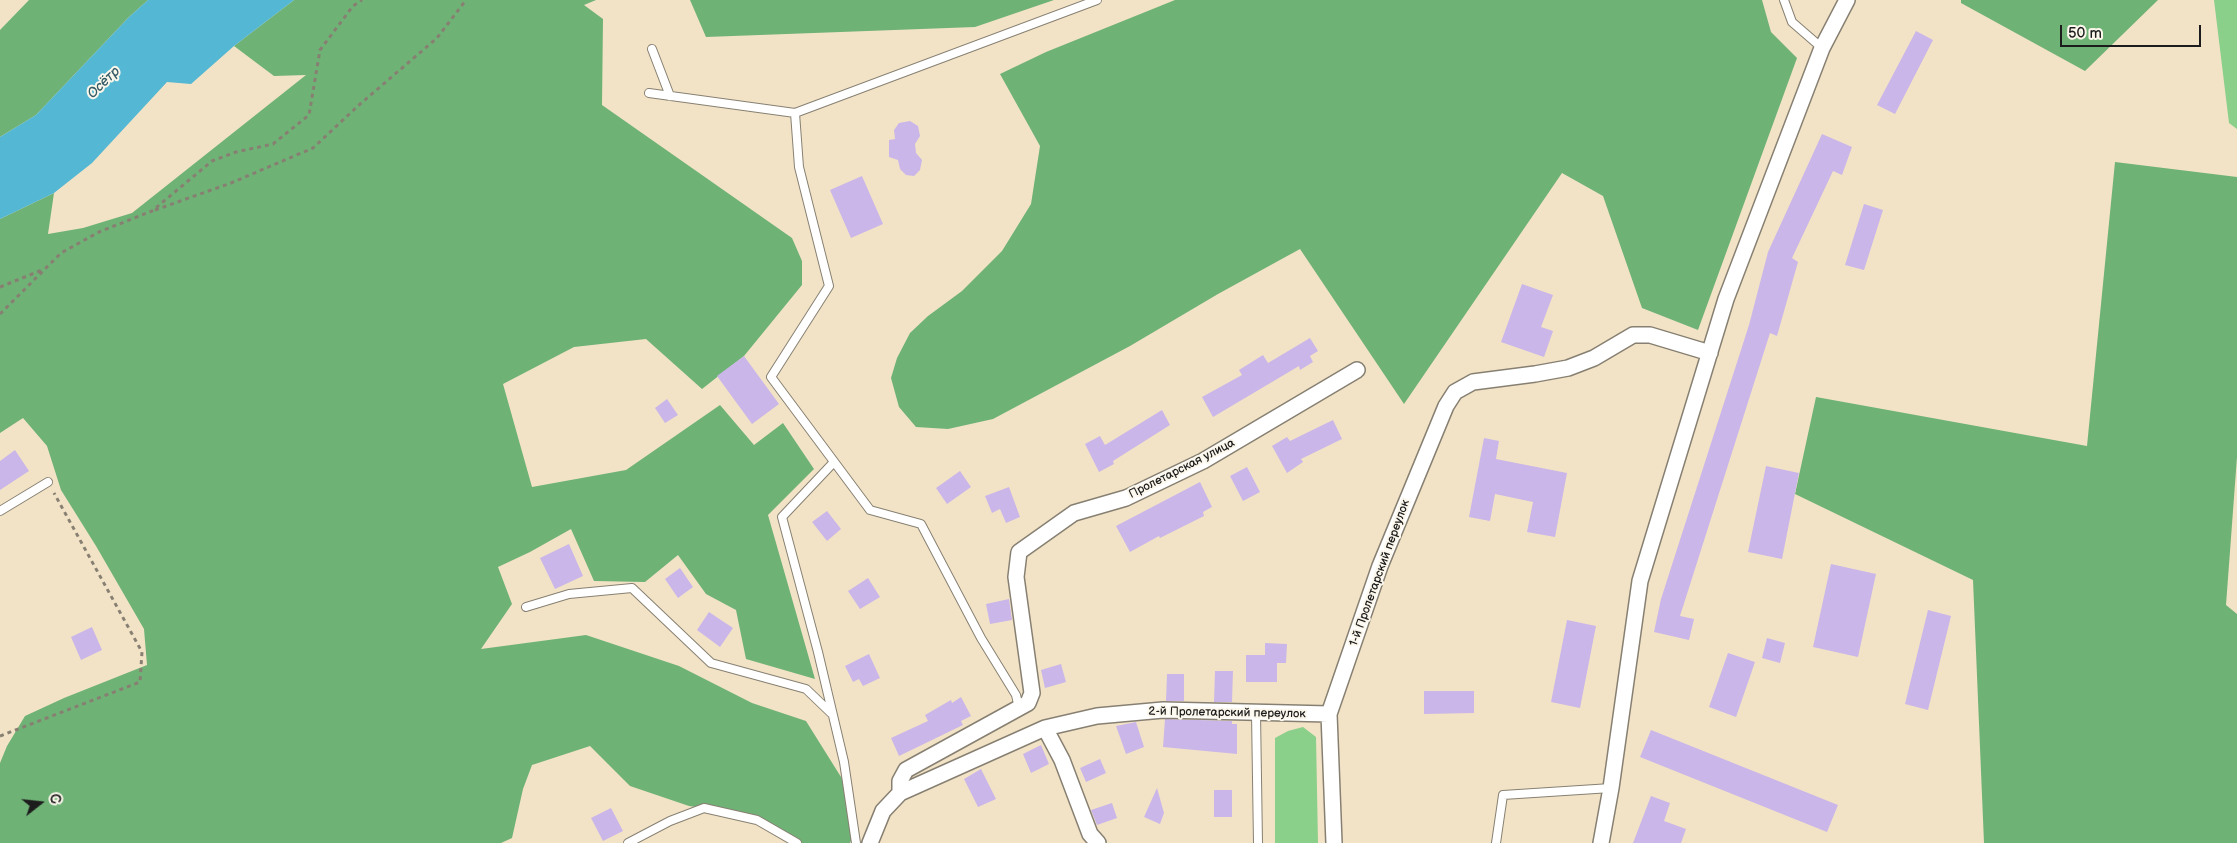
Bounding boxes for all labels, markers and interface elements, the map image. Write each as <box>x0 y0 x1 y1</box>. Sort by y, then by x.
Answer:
scale bar <box>2062 15 2203 47</box>
text: 50 m <box>2068 24 2102 43</box>
water label: Осётр <box>84 63 124 103</box>
street label: Пролетарская улица <box>1127 436 1237 502</box>
street label: 1-й Пролетарский переулок <box>1347 498 1413 648</box>
street label: 2-й Пролетарский переулок <box>1148 704 1306 722</box>
north arrow <box>15 778 65 828</box>
text: С <box>45 792 64 806</box>

